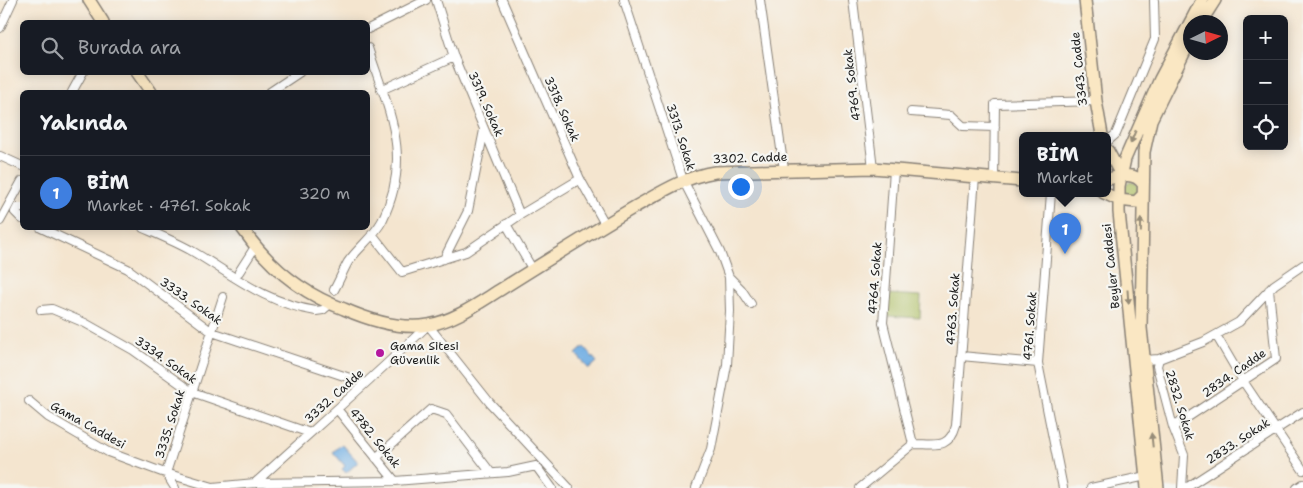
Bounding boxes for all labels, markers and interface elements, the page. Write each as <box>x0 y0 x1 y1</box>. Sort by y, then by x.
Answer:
north arrow <box>1183 15 1228 60</box>
map controls <box>1243 15 1288 150</box>
button: + <box>1243 15 1288 60</box>
search box <box>20 20 370 75</box>
street label: 3343. Cadde <box>1067 31 1091 107</box>
icon: search <box>38 34 66 62</box>
text: Burada ara <box>78 35 181 60</box>
street label: 4769. Sokak <box>840 48 864 122</box>
button: − <box>1243 60 1288 105</box>
street label: 3319. Sokak <box>465 69 508 139</box>
street label: 3318. Sokak <box>541 74 584 144</box>
street label: 3313. Sokak <box>663 102 699 173</box>
button: locate <box>1243 105 1288 150</box>
text: Yakında <box>40 109 127 137</box>
one-way arrow <box>1129 130 1137 144</box>
popup <box>1019 132 1111 197</box>
text: BİM <box>1037 142 1079 167</box>
street label: 3302. Cadde <box>712 149 788 167</box>
text: Market <box>1037 167 1093 188</box>
text: BİM <box>87 170 129 195</box>
your location <box>728 174 754 200</box>
text: 1 <box>52 183 60 204</box>
text: 320 m <box>299 183 350 204</box>
text: Market · 4761. Sokak <box>87 195 251 216</box>
pin: 1 <box>1049 213 1081 254</box>
one-way arrow <box>1138 217 1146 233</box>
street label: Beyler Caddesi <box>1099 223 1123 309</box>
street label: 4764. Sokak <box>864 241 886 315</box>
street label: 4763. Sokak <box>942 272 964 346</box>
street label: 3333. Sokak <box>157 274 225 328</box>
one-way arrow <box>1124 289 1132 305</box>
street label: 4761. Sokak <box>1020 291 1040 361</box>
street label: 3334. Sokak <box>132 333 200 387</box>
place label: Gama Sitesi Güvenlik <box>390 338 459 368</box>
street label: 2834. Cadde <box>1199 345 1269 401</box>
marker: Gama Sitesi Güvenlik <box>374 347 386 359</box>
street label: 3332. Cadde <box>301 365 367 427</box>
street label: 2832. Sokak <box>1162 368 1198 442</box>
street label: 3335. Sokak <box>151 387 189 461</box>
street label: Gama Caddesi <box>48 398 128 452</box>
street label: 4782. Sokak <box>346 405 404 471</box>
street label: 2833. Sokak <box>1203 414 1273 468</box>
one-way arrow <box>1148 431 1156 447</box>

